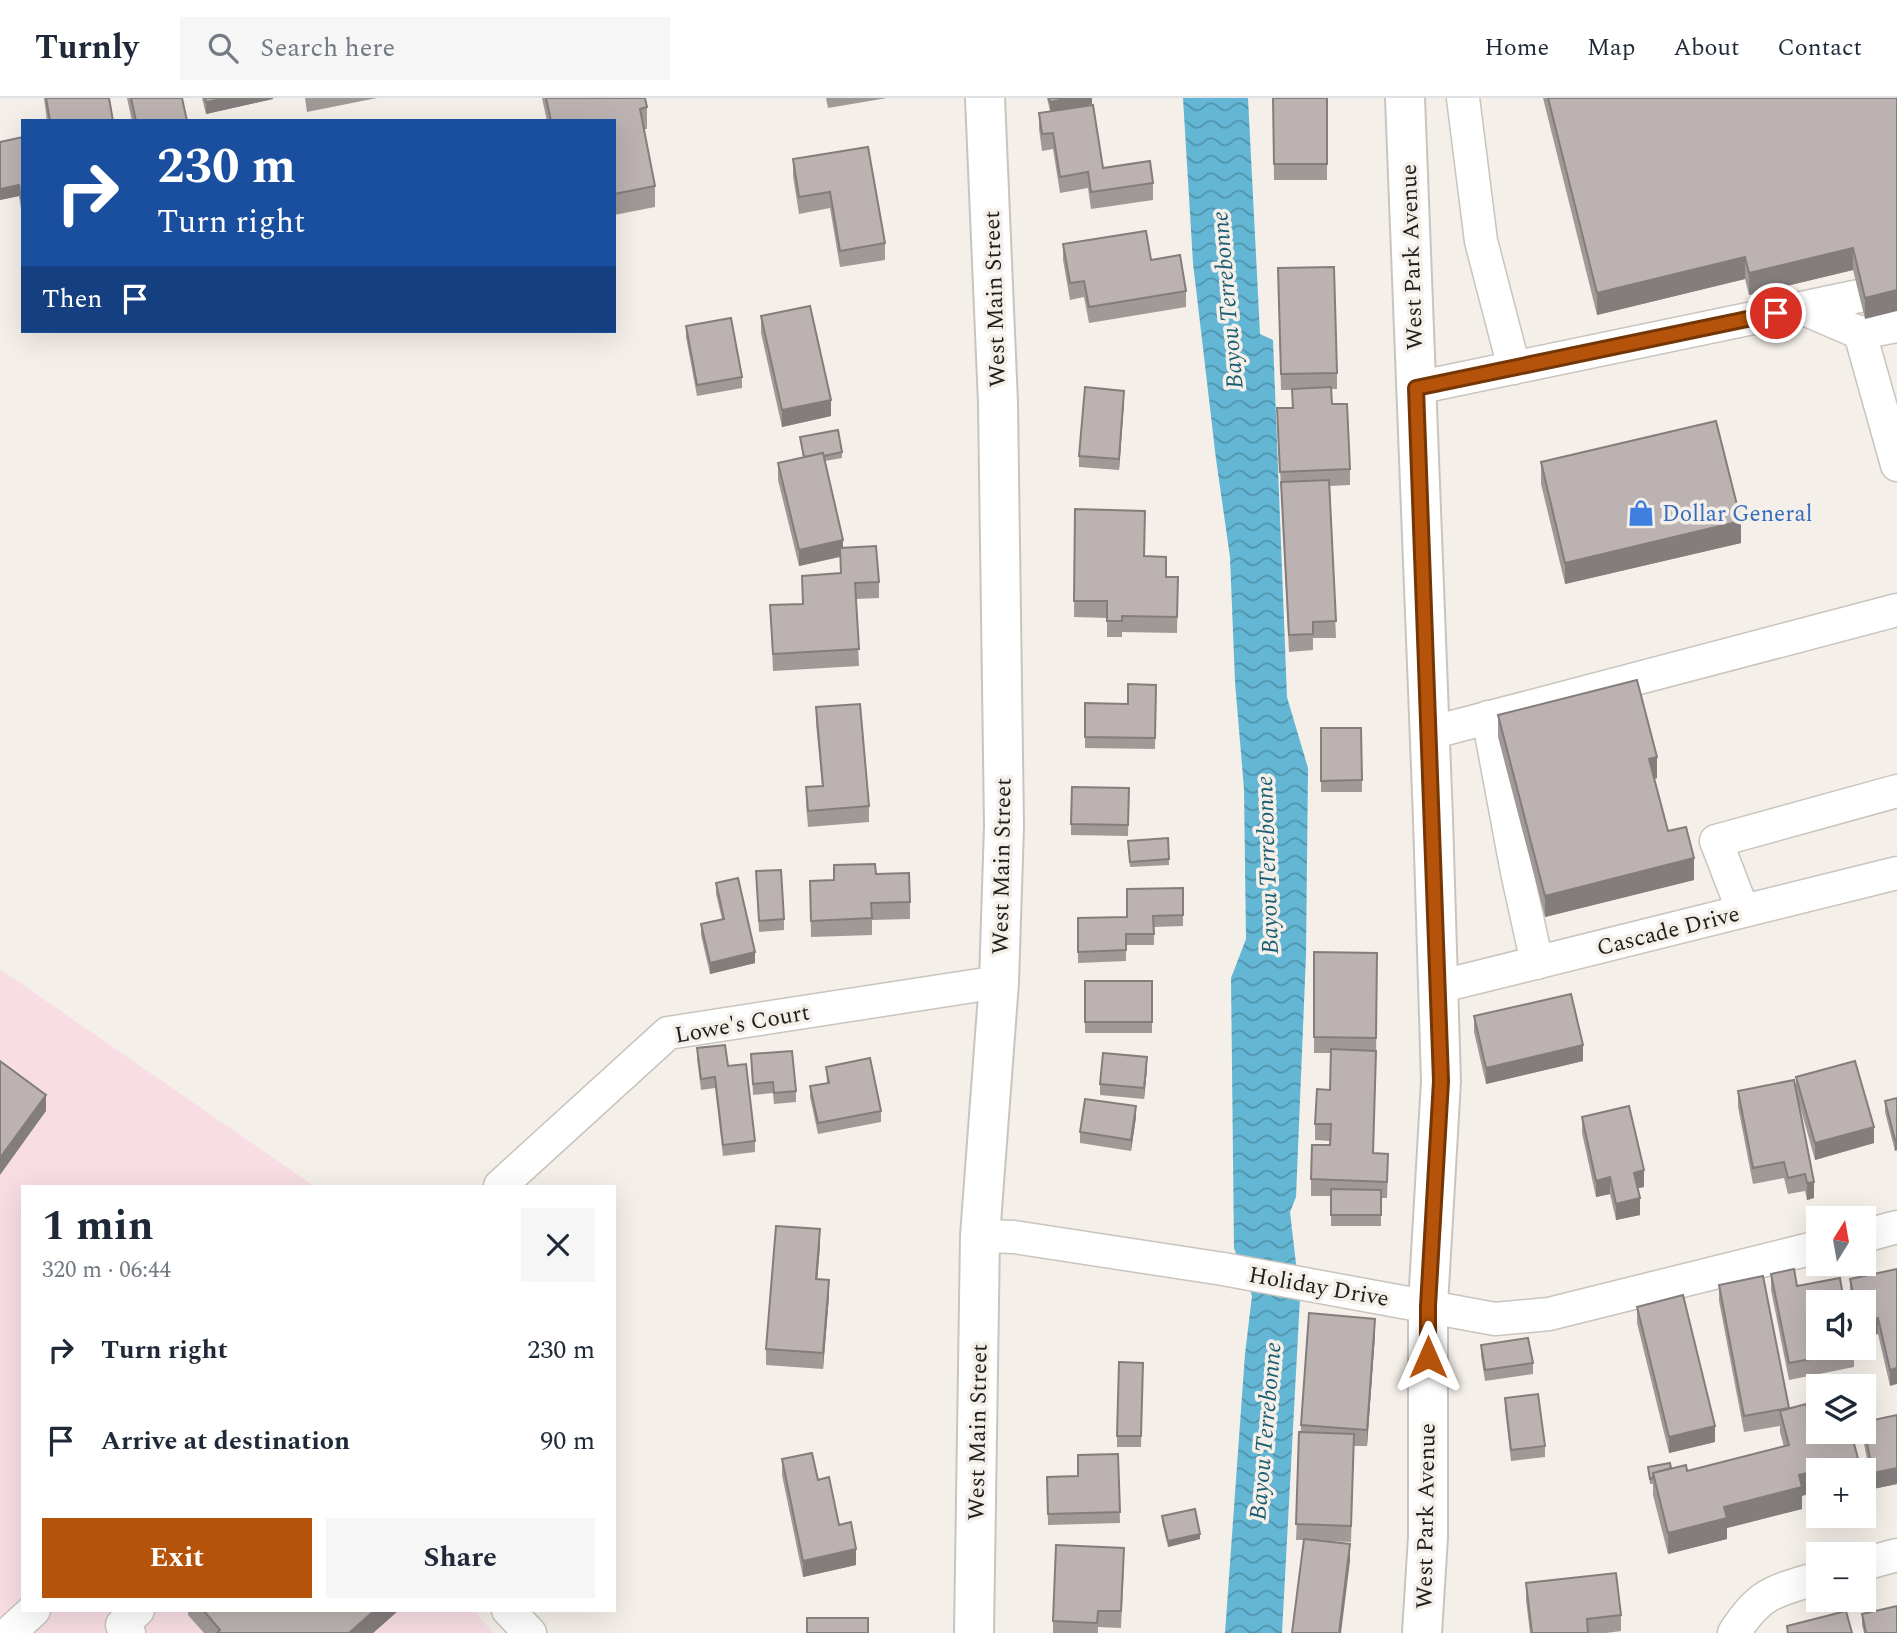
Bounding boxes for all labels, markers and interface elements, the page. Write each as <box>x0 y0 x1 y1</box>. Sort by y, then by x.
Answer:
search box <box>180 17 670 80</box>
text: Turnly <box>35 23 138 73</box>
text: Search here <box>260 28 395 68</box>
icon: search <box>204 29 242 67</box>
text: Home <box>1484 30 1549 66</box>
text: Map <box>1587 30 1635 66</box>
text: About <box>1673 30 1739 66</box>
text: Contact <box>1777 30 1862 66</box>
text: 230 m <box>157 130 296 205</box>
icon: right <box>42 147 133 238</box>
street label: West Park Avenue <box>1392 163 1433 350</box>
text: Turn right <box>157 198 305 247</box>
water label: Bayou Terrebonne <box>1202 209 1254 390</box>
street label: West Main Street <box>975 210 1016 388</box>
text: Then <box>42 279 102 319</box>
icon: arrive <box>116 280 154 318</box>
pin <box>1746 283 1806 343</box>
icon: arrive <box>1757 294 1795 332</box>
place label: Dollar General <box>1662 497 1812 532</box>
shop icon: Dollar General <box>1626 498 1656 528</box>
water label: Bayou Terrebonne <box>1247 775 1289 955</box>
street label: West Main Street <box>983 777 1022 955</box>
street label: Cascade Drive <box>1593 897 1744 966</box>
street label: Lowe's Court <box>672 995 812 1054</box>
text: 1 min <box>42 1195 154 1258</box>
north arrow <box>1806 1206 1876 1276</box>
map controls <box>1806 1206 1876 1612</box>
button: close <box>521 1208 595 1282</box>
text: 320 m · 06:44 <box>42 1253 171 1288</box>
street label: Holiday Drive <box>1246 1258 1392 1317</box>
button: sound <box>1806 1290 1876 1360</box>
position arrow <box>1391 1320 1465 1394</box>
text: Turn right <box>101 1330 228 1370</box>
text: 230 m <box>527 1330 595 1370</box>
icon: right <box>42 1331 80 1369</box>
water label: Bayou Terrebonne <box>1240 1341 1292 1522</box>
street label: West Main Street <box>959 1343 998 1521</box>
button: layers <box>1806 1374 1876 1444</box>
text: Arrive at destination <box>101 1421 350 1461</box>
text: 90 m <box>540 1421 595 1461</box>
icon: arrive <box>42 1422 80 1460</box>
street label: West Park Avenue <box>1407 1423 1446 1609</box>
button: + <box>1806 1458 1876 1528</box>
button: Exit <box>42 1518 312 1598</box>
button: Share <box>326 1518 595 1598</box>
button: − <box>1806 1542 1876 1612</box>

